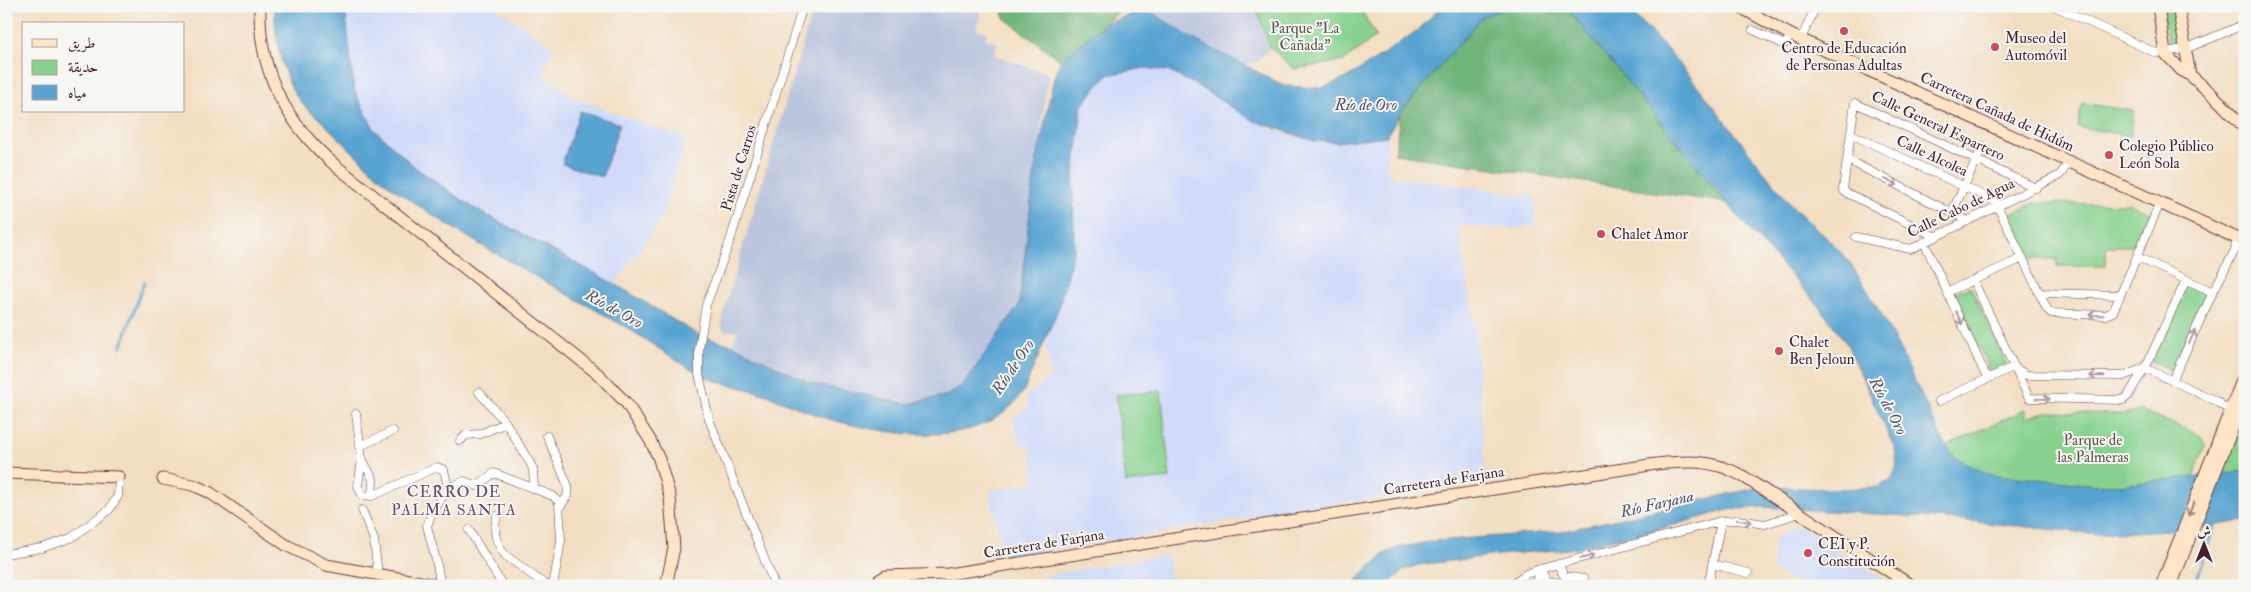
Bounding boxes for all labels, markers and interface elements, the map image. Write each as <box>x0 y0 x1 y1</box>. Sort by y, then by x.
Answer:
park label: Parque "La Cañada" <box>1271 19 1340 55</box>
legend <box>22 22 185 112</box>
marker: Centro de Educación de Personas Adultas <box>1838 25 1850 37</box>
place label: Museo del Automóvil <box>2004 29 2067 65</box>
text: طريق <box>68 34 95 53</box>
place label: Centro de Educación de Personas Adultas <box>1781 39 1907 75</box>
marker: Museo del Automóvil <box>1989 41 2001 53</box>
text: حديقة <box>68 58 98 77</box>
street label: Carretera Cañada de Hidúm <box>1917 68 2077 156</box>
text: مياه <box>68 84 86 103</box>
street label: Calle General Espartero <box>1868 87 2008 166</box>
water label: Río de Oro <box>1334 95 1398 115</box>
street label: Pista de Carros <box>717 122 761 214</box>
street label: Calle Alcolea <box>1893 131 1972 181</box>
place label: Colegio Público León Sola <box>2119 137 2214 173</box>
marker: Colegio Público León Sola <box>2103 149 2115 161</box>
street label: Calle Cabo de Agua <box>1904 174 2018 242</box>
one-way arrow <box>1883 178 1898 187</box>
place label: Chalet Amor <box>1611 225 1688 244</box>
marker: Chalet Amor <box>1595 228 1607 240</box>
water label: Río de Oro <box>581 285 646 333</box>
one-way arrow <box>1955 310 1965 325</box>
one-way arrow <box>2088 310 2104 320</box>
one-way arrow <box>2188 330 2198 345</box>
place label: Chalet Ben Jeloun <box>1789 333 1855 370</box>
water label: Río de Oro <box>987 335 1039 399</box>
marker: Chalet Ben Jeloun <box>1773 345 1785 357</box>
one-way arrow <box>2090 371 2106 381</box>
water label: Río de Oro <box>1864 373 1912 439</box>
one-way arrow <box>2034 394 2051 404</box>
park label: Parque de las Palmeras <box>2057 431 2129 467</box>
street label: Carretera de Farjana <box>1382 462 1506 500</box>
district label: CERRO DE PALMA SANTA <box>391 482 517 520</box>
water label: Río Farjana <box>1617 486 1696 522</box>
one-way arrow <box>2186 501 2195 516</box>
one-way arrow <box>1736 516 1752 526</box>
north arrow <box>2178 520 2228 570</box>
text: ش <box>2197 523 2211 540</box>
street label: Carretera de Farjana <box>982 525 1106 563</box>
place label: CEI y P. Constitución <box>1818 535 1896 571</box>
marker: CEI y P. Constitución <box>1802 547 1814 559</box>
one-way arrow <box>1578 551 1594 561</box>

